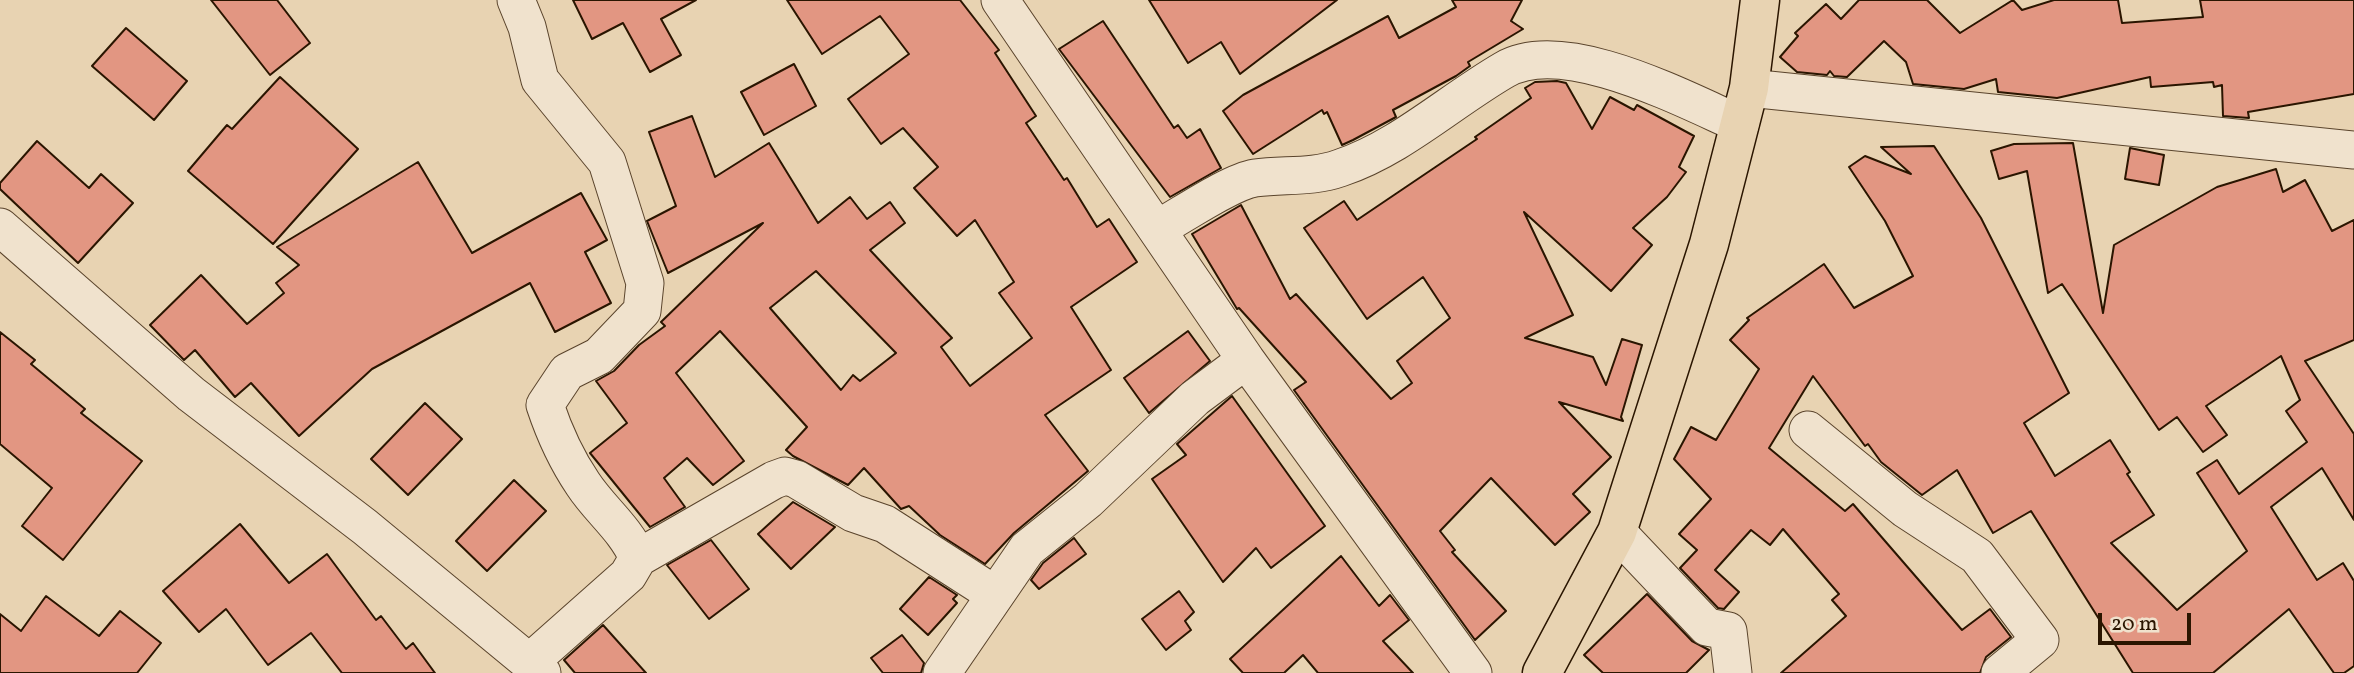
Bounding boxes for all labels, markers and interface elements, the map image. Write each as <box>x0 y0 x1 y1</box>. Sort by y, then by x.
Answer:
scale bar <box>2102 600 2195 644</box>
text: 20 m <box>2111 610 2157 639</box>

